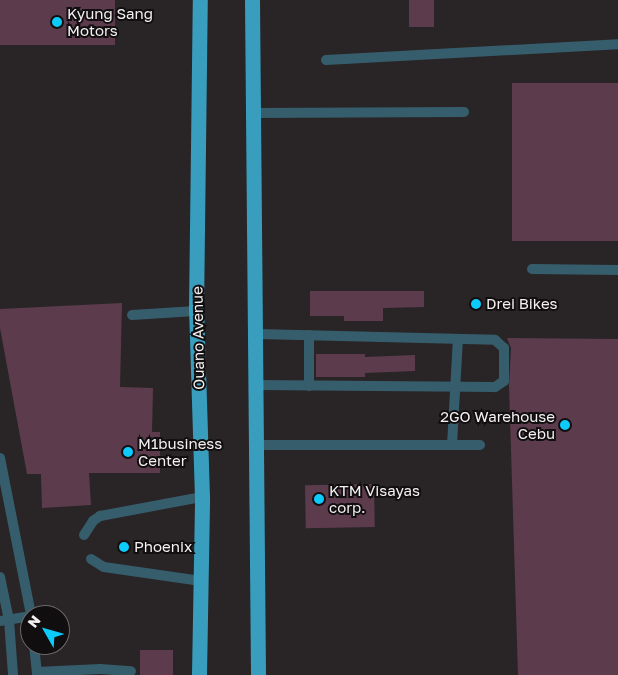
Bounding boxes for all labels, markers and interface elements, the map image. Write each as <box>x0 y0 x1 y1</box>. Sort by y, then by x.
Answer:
place label: Kyung Sang Motors <box>67 4 153 39</box>
marker: Kyung Sang Motors <box>51 16 63 28</box>
street label: Ouano Avenue <box>188 286 208 390</box>
place label: Drei Bikes <box>486 295 558 313</box>
marker: Drei Bikes <box>470 298 482 310</box>
place label: 2GO Warehouse Cebu <box>440 407 555 442</box>
marker: 2GO Warehouse Cebu <box>559 419 571 431</box>
place label: M1business Center <box>138 434 222 469</box>
marker: M1business Center <box>122 446 134 458</box>
place label: KTM Visayas corp. <box>329 481 420 516</box>
marker: KTM Visayas corp. <box>313 493 325 505</box>
place label: Phoenix <box>134 538 192 556</box>
marker: Phoenix <box>118 541 130 553</box>
north arrow <box>20 605 70 655</box>
text: N <box>24 612 44 631</box>

